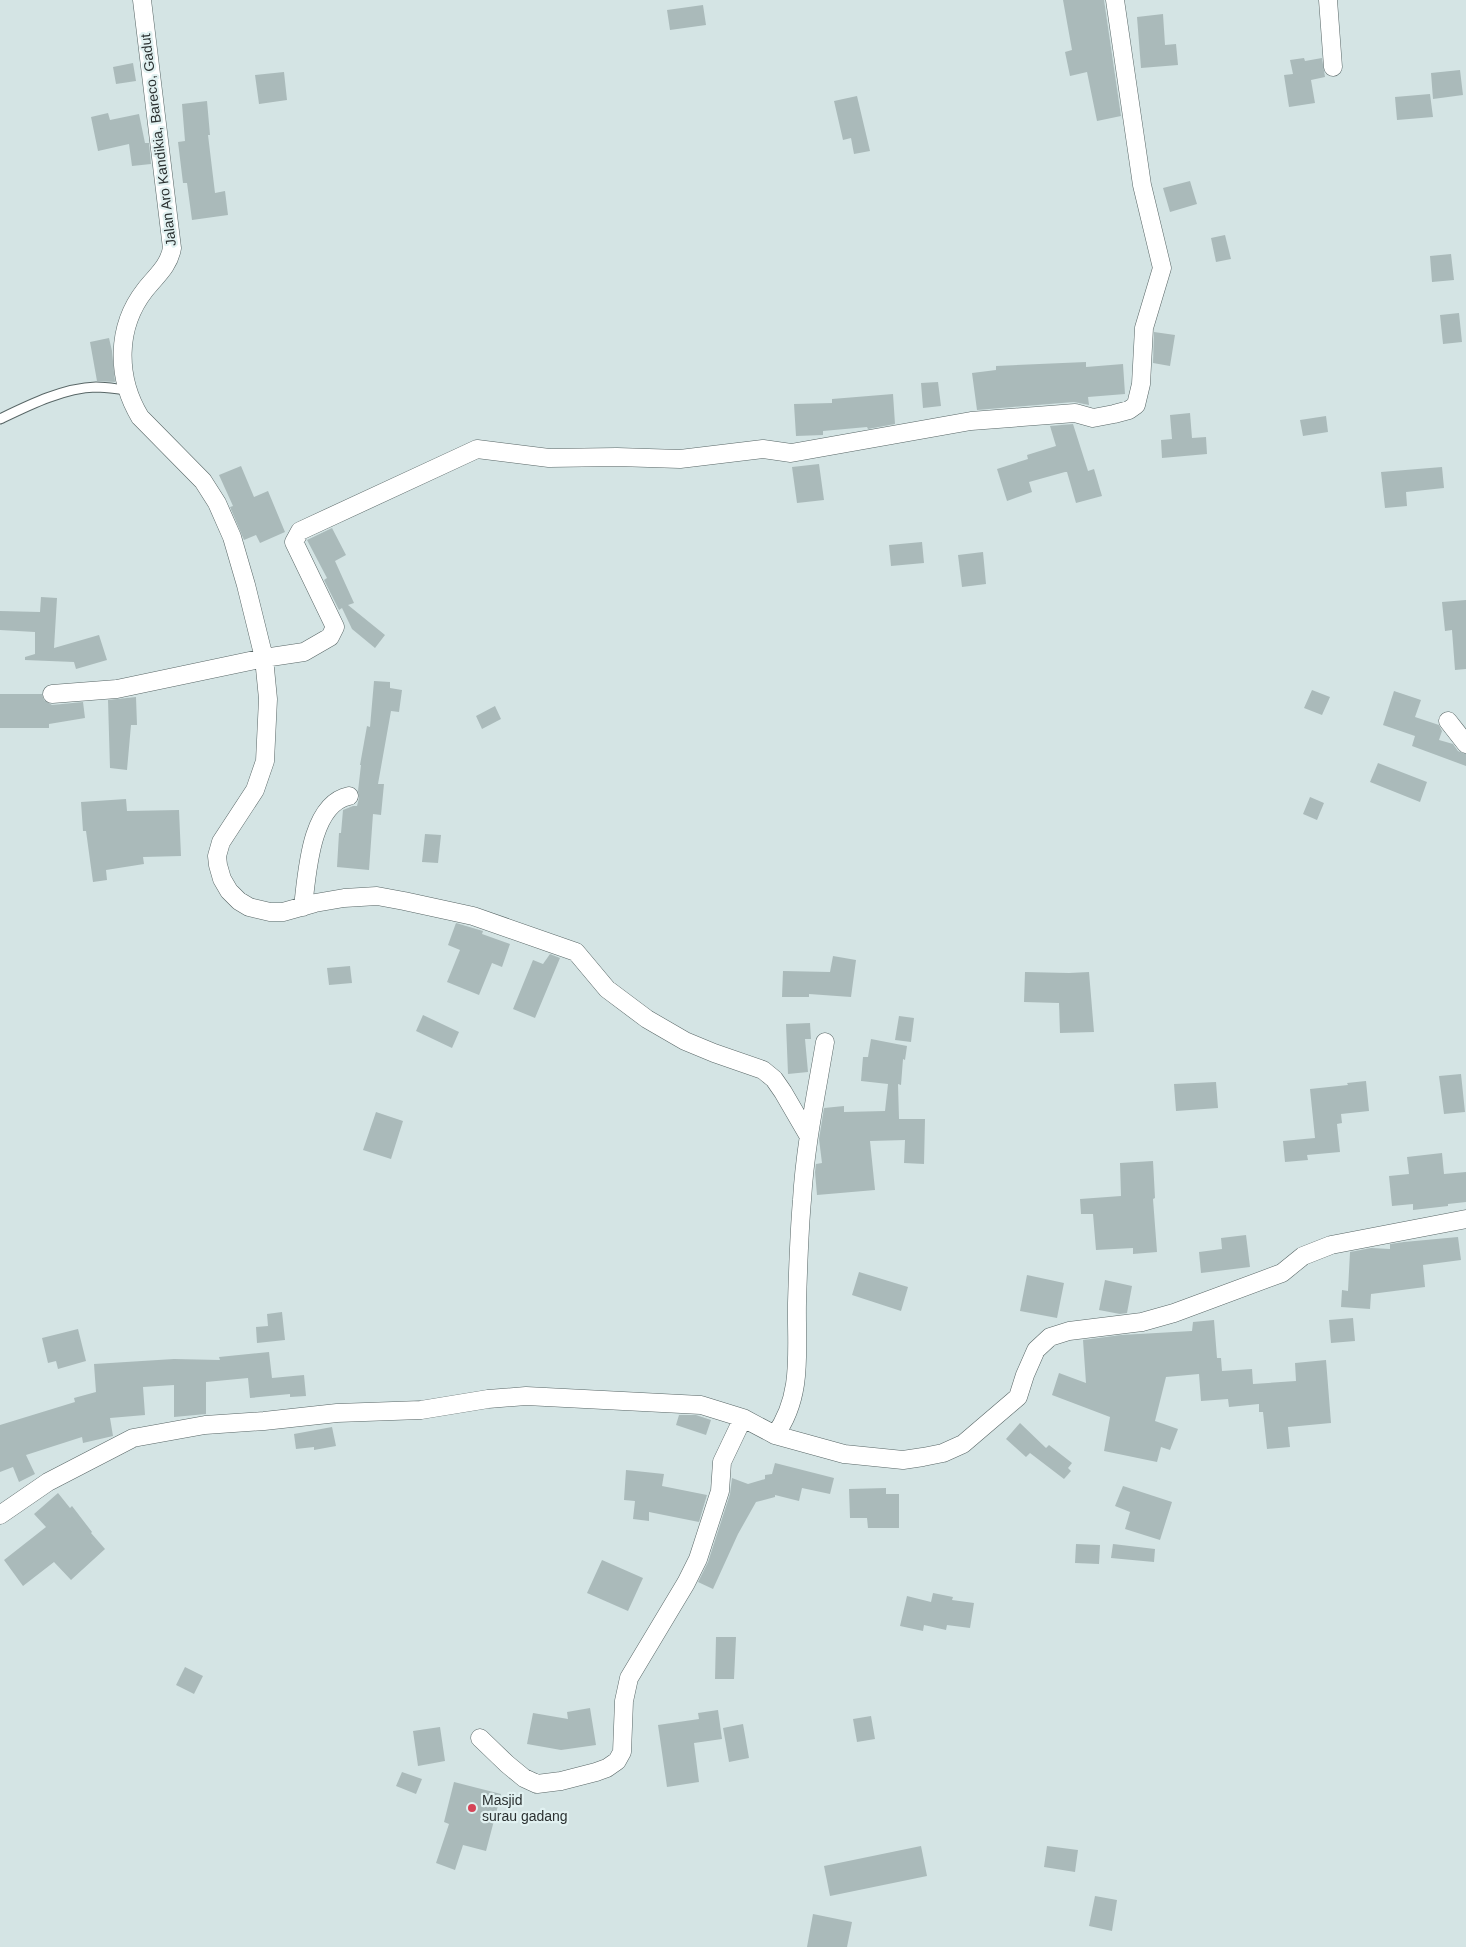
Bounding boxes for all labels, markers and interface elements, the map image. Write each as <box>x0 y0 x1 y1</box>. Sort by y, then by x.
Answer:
street label: Jalan Aro Kandikia, Bareco, Gadut <box>137 33 179 247</box>
place label: Masjid surau gadang <box>482 1792 568 1824</box>
marker: Masjid surau gadang <box>466 1802 478 1814</box>

